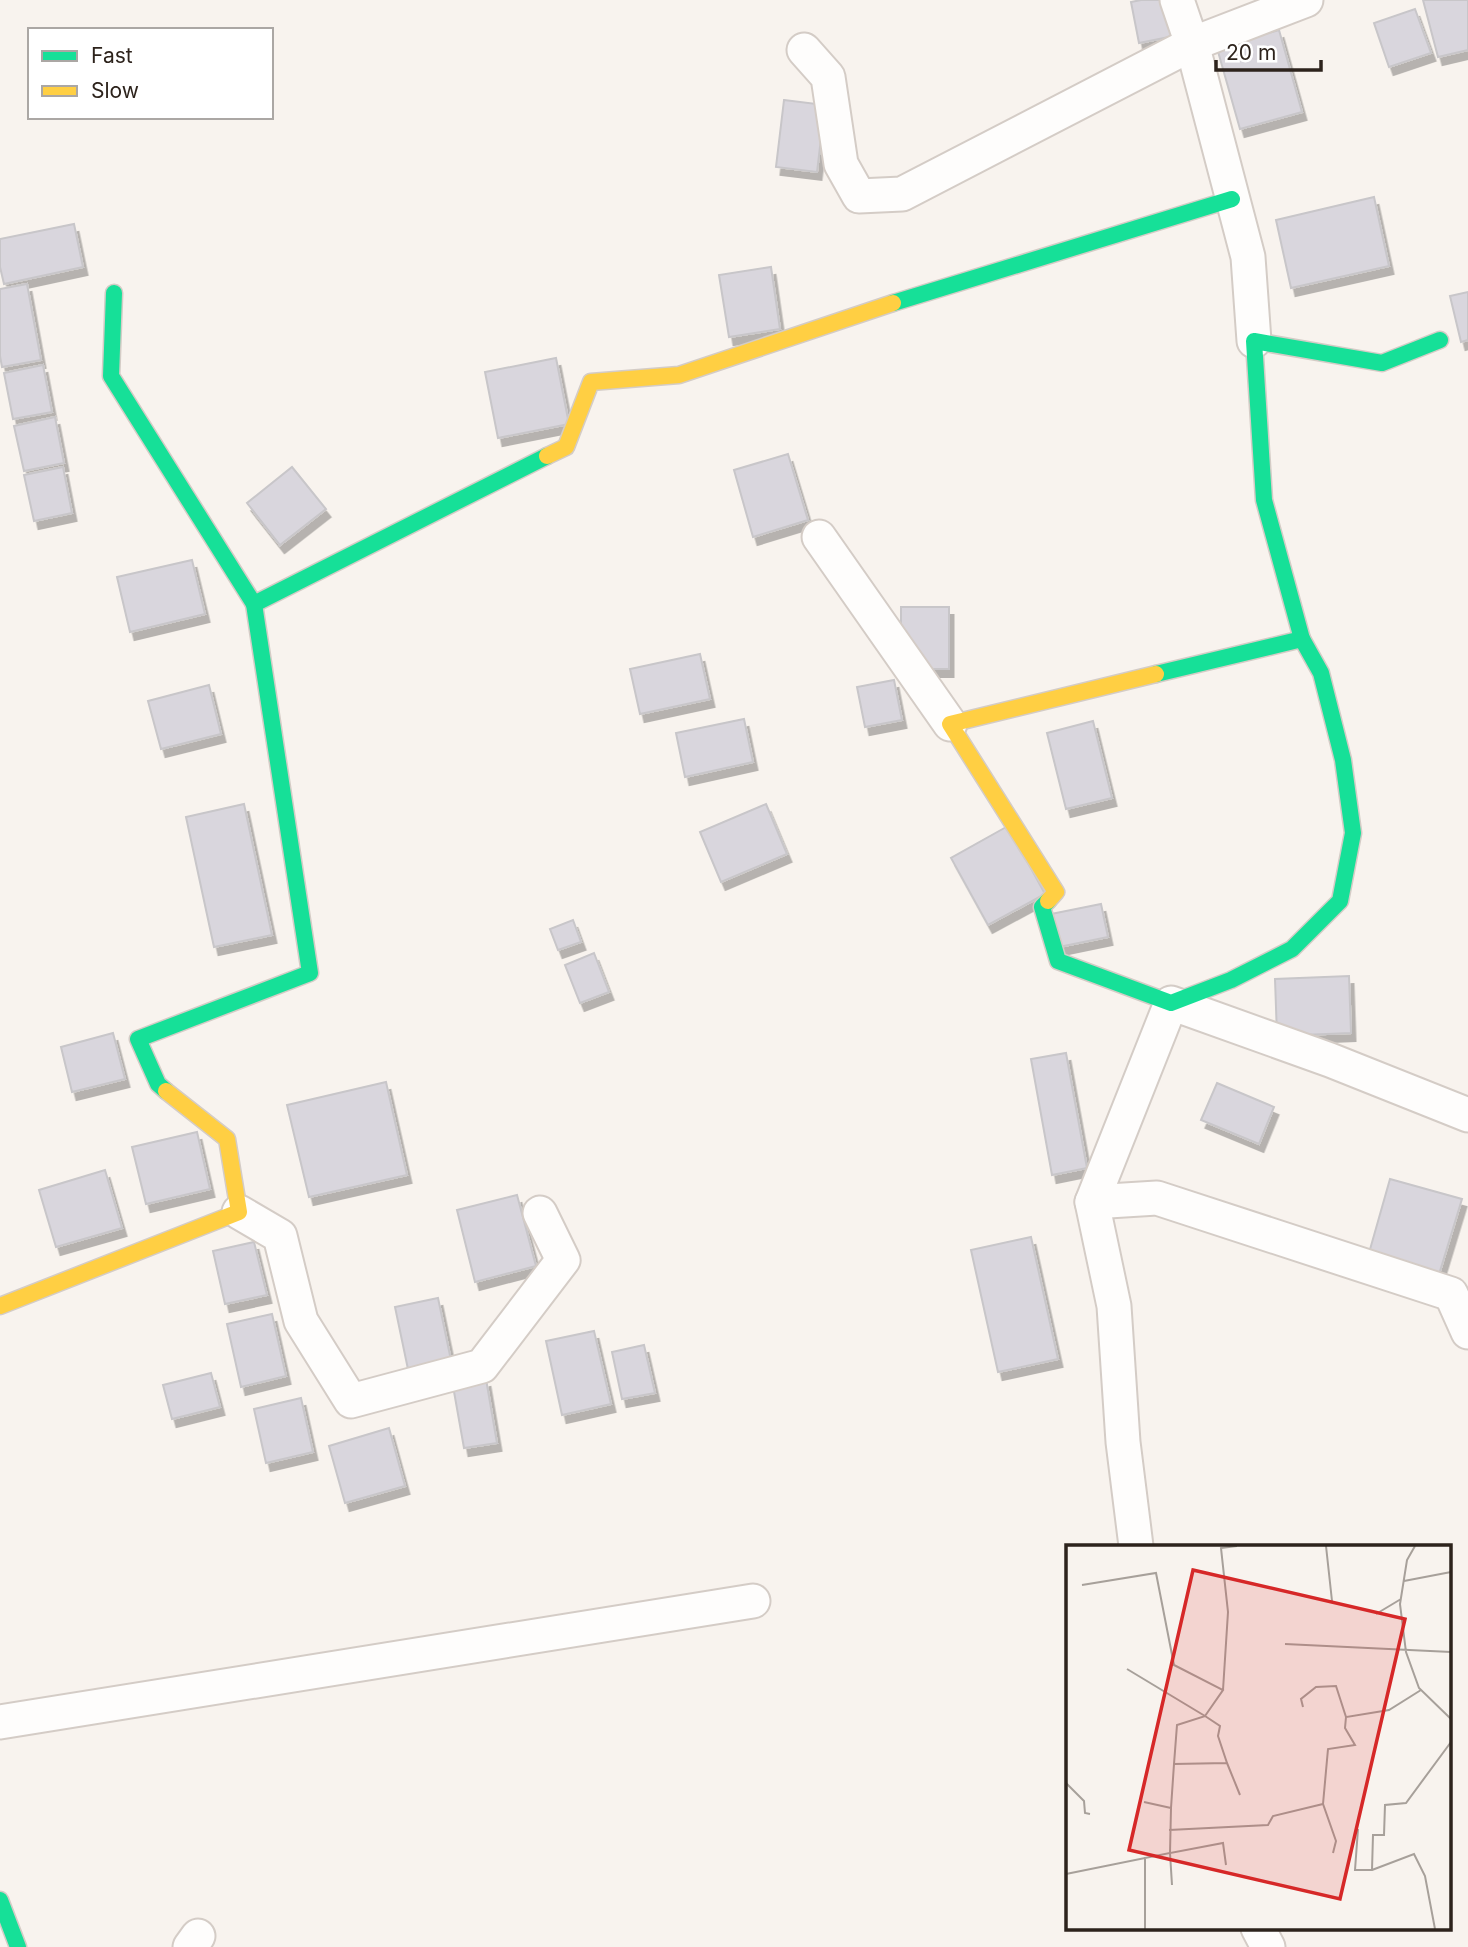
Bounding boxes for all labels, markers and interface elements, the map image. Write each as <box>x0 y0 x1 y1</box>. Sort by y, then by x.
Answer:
legend <box>28 28 273 119</box>
scale bar <box>1216 28 1321 72</box>
text: 20 m <box>1226 40 1276 65</box>
text: Fast <box>91 43 133 68</box>
text: Slow <box>91 78 139 103</box>
inset map <box>1066 1545 1450 1930</box>

